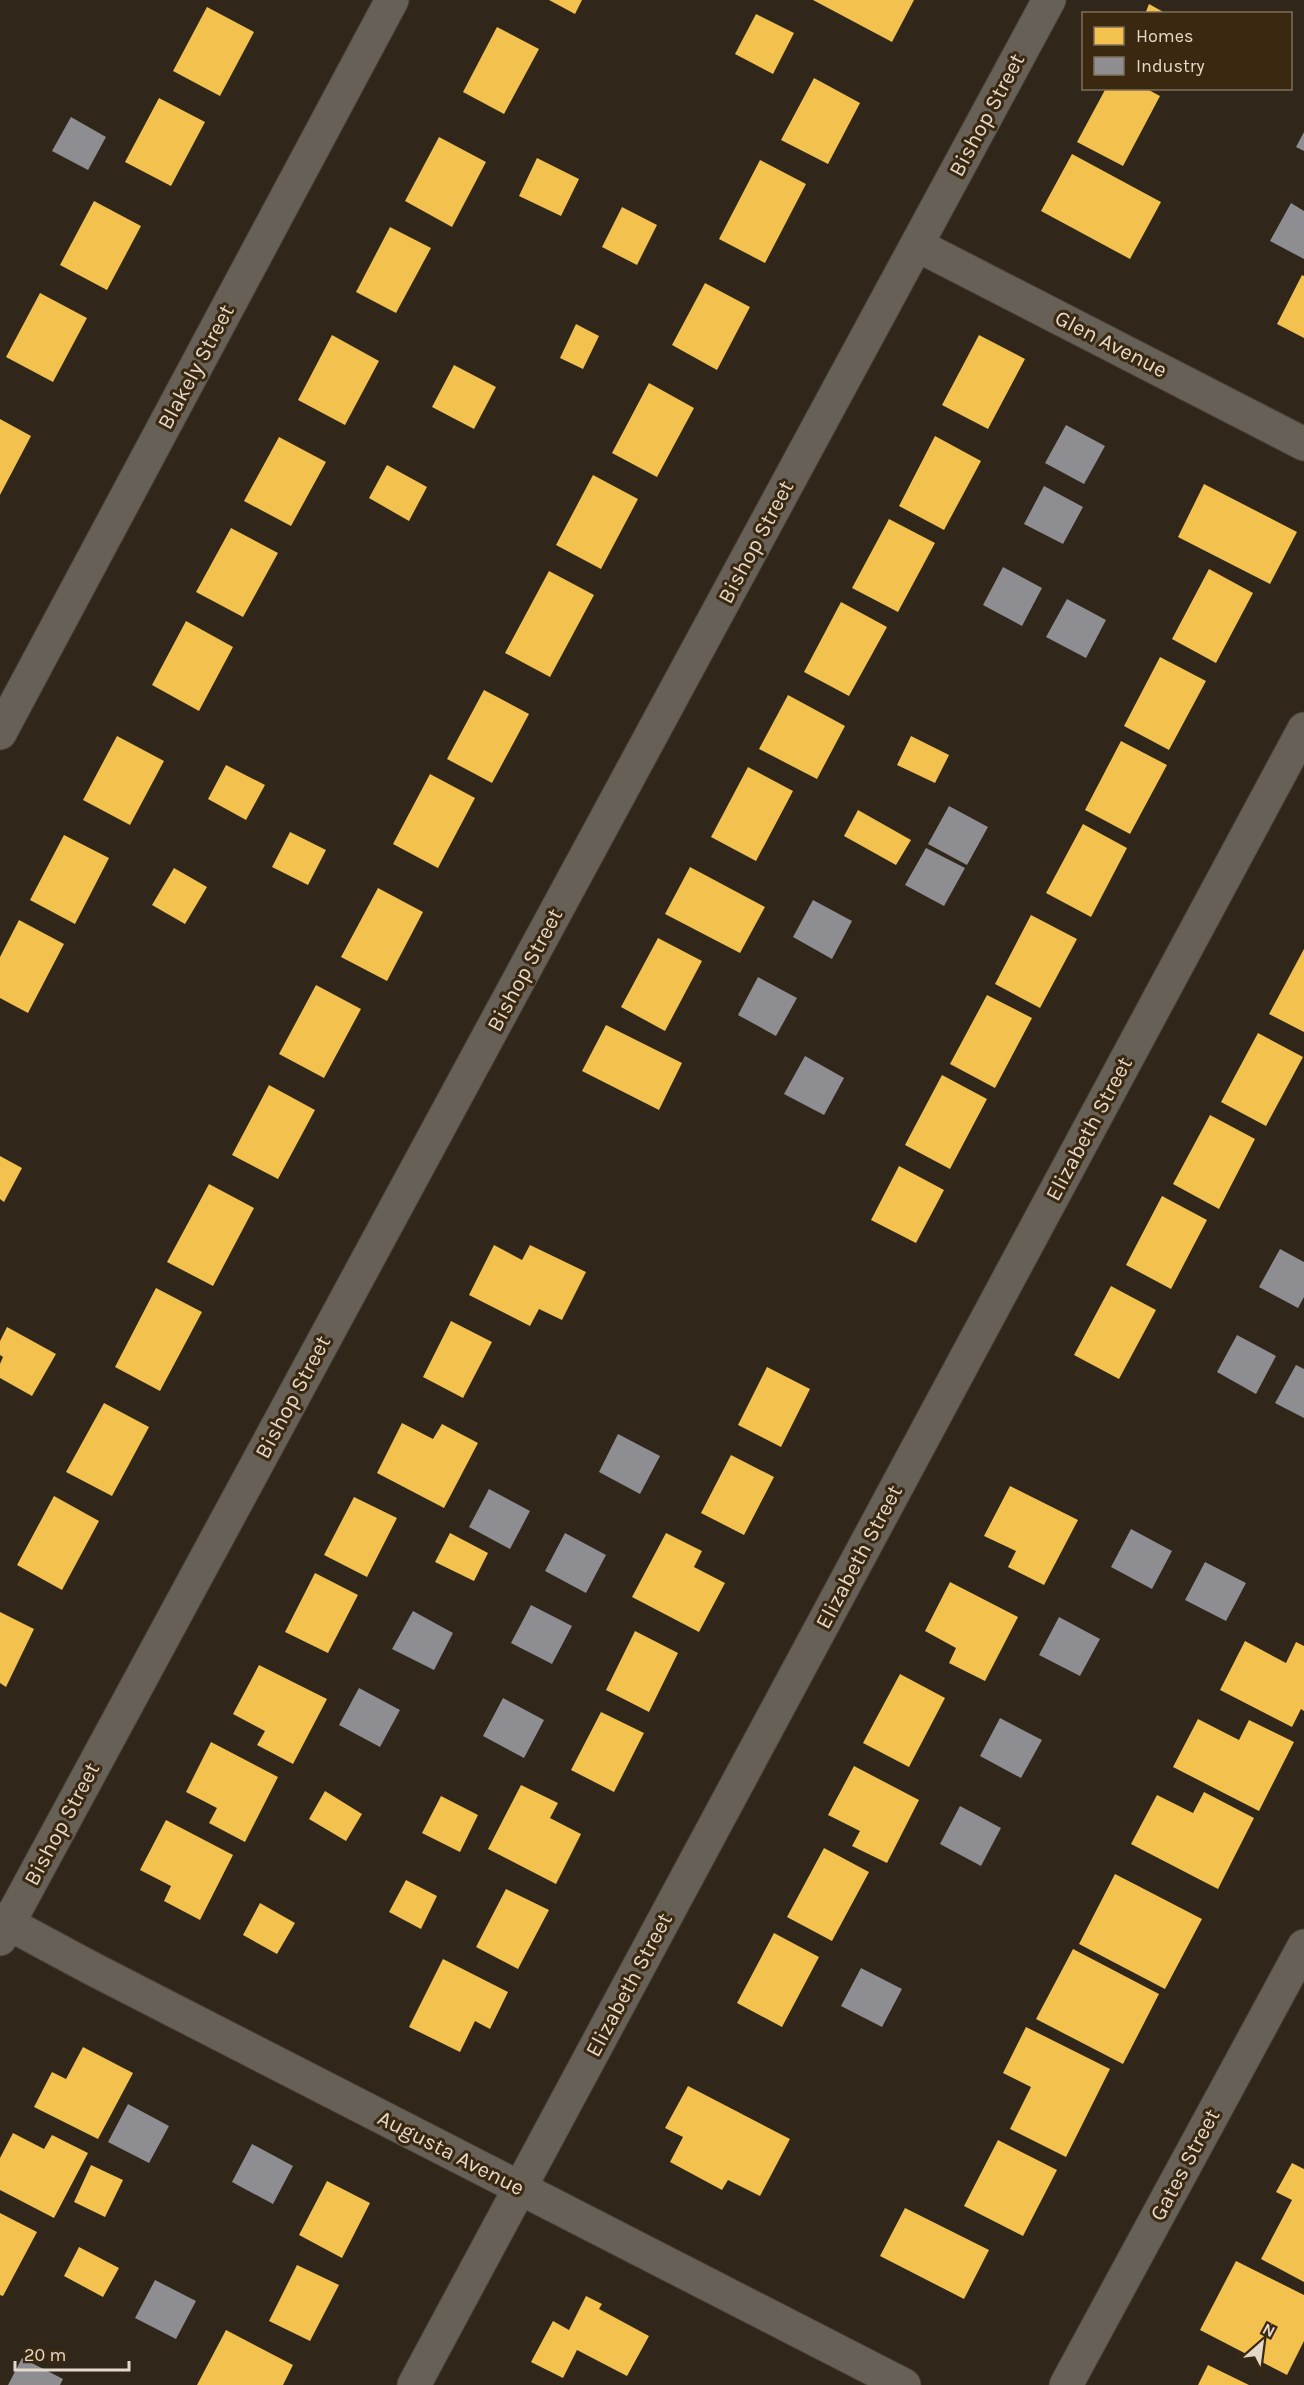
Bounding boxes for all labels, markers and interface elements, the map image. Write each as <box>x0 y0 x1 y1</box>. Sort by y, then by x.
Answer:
legend <box>1082 12 1292 90</box>
text: Homes <box>1136 25 1193 47</box>
street label: Bishop Street <box>944 49 1030 181</box>
text: Industry <box>1136 55 1205 77</box>
street label: Blakely Street <box>152 300 240 434</box>
street label: Glen Avenue <box>1051 305 1171 383</box>
street label: Bishop Street <box>713 476 799 608</box>
street label: Bishop Street <box>482 904 568 1036</box>
street label: Elizabeth Street <box>1040 1053 1138 1205</box>
street label: Bishop Street <box>250 1331 336 1463</box>
street label: Elizabeth Street <box>810 1481 908 1633</box>
street label: Bishop Street <box>19 1758 105 1890</box>
street label: Elizabeth Street <box>580 1909 678 2061</box>
street label: Augusta Avenue <box>373 2105 529 2201</box>
street label: Gates Street <box>1145 2105 1225 2225</box>
north arrow <box>1232 2313 1292 2373</box>
text: N <box>1259 2319 1278 2341</box>
scale bar <box>15 2334 129 2372</box>
text: 20 m <box>24 2344 66 2366</box>

